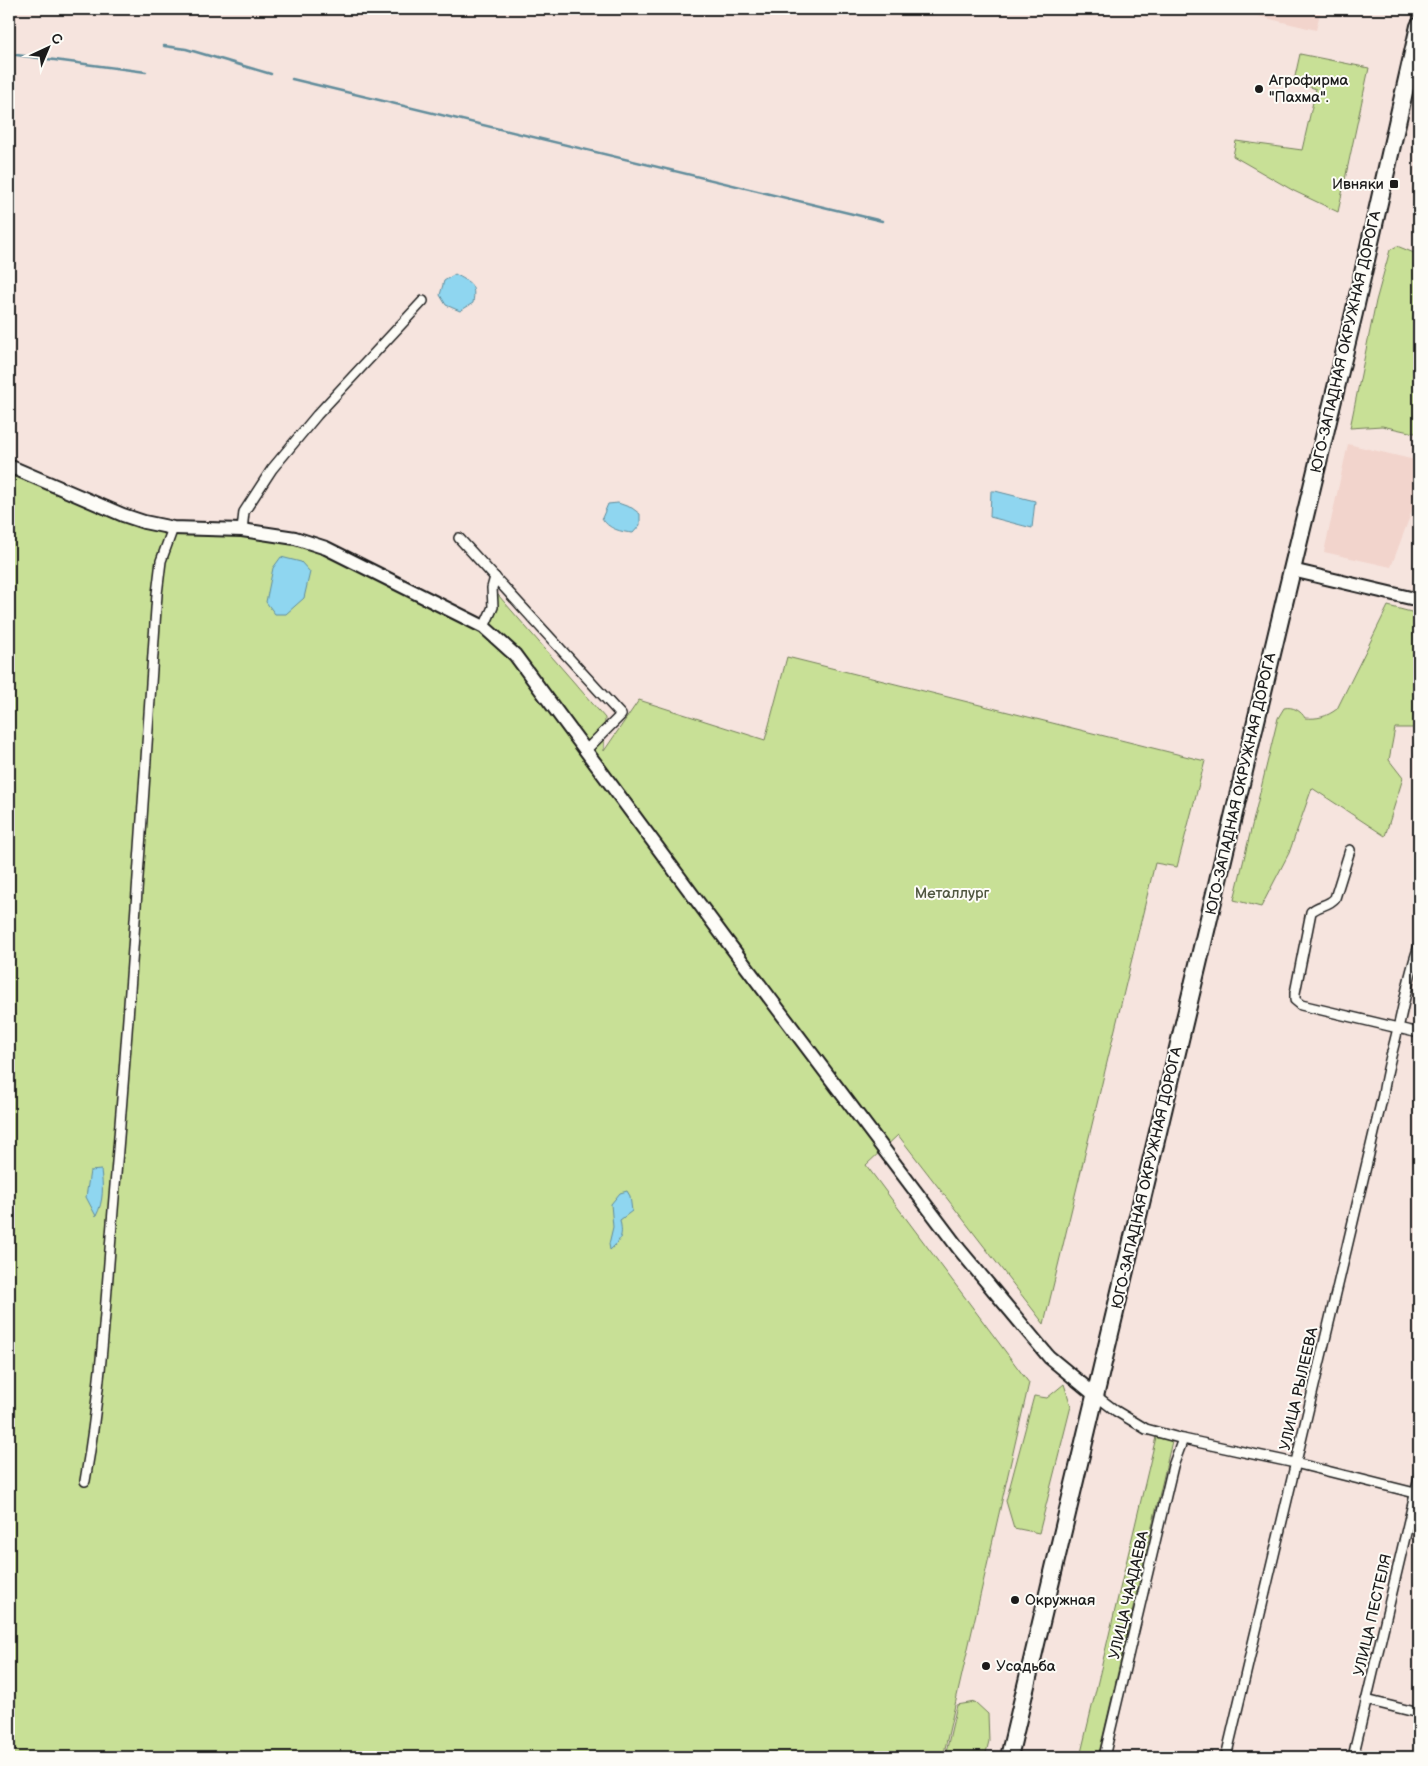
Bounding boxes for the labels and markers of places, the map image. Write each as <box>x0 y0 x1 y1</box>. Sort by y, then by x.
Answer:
place label: Агрофирма "Пахма". <box>1268 71 1349 107</box>
marker: Агрофирма "Пахма". <box>1253 83 1265 95</box>
place label: Ивняки <box>1332 175 1384 194</box>
marker: Ивняки <box>1388 178 1400 190</box>
place label: Окружная <box>1025 1591 1095 1610</box>
marker: Окружная <box>1009 1594 1021 1606</box>
place label: Усадьба <box>996 1657 1056 1676</box>
marker: Усадьба <box>980 1660 992 1672</box>

